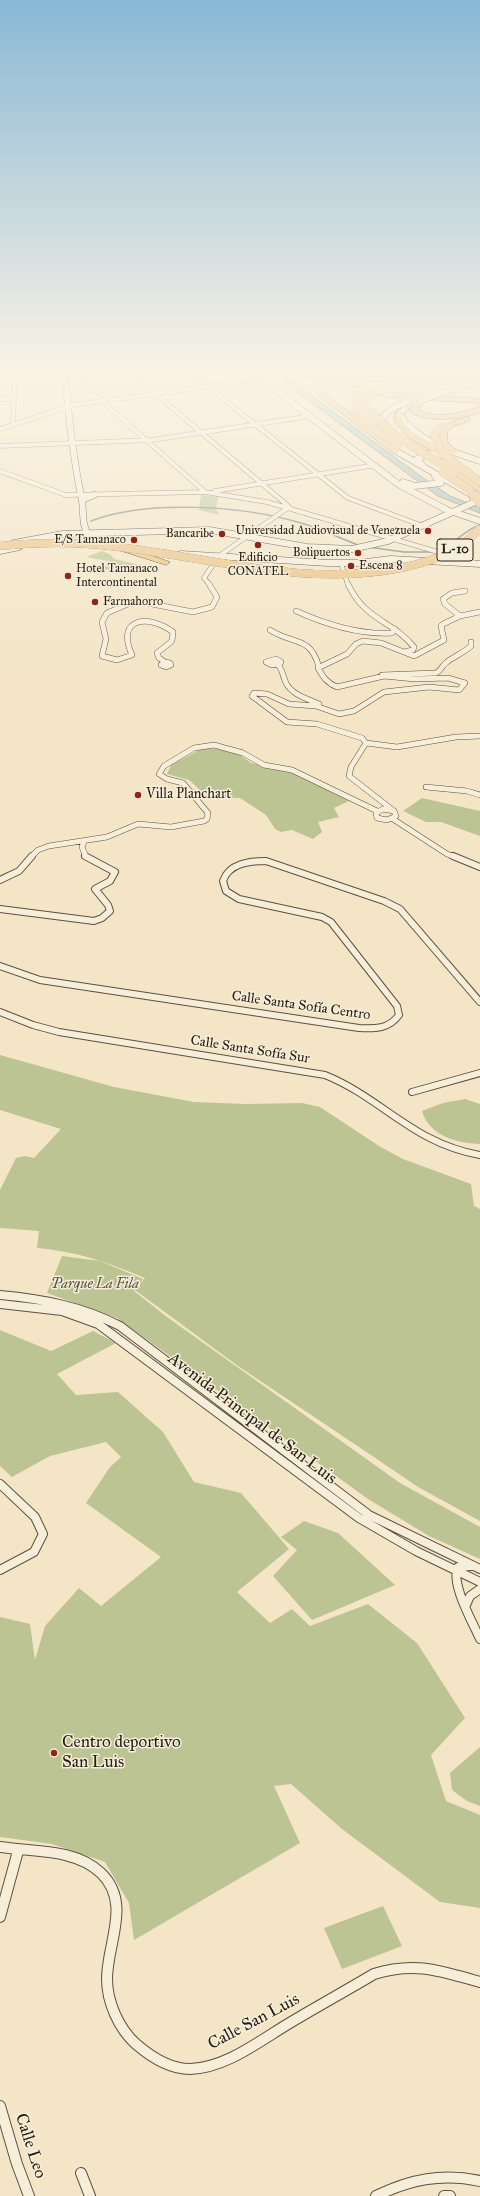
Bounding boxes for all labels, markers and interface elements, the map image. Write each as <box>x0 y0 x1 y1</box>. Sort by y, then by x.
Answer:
place label: Universidad Audiovisual de Venezuela <box>235 524 420 538</box>
marker: Universidad Audiovisual de Venezuela <box>423 526 433 536</box>
place label: Bancaribe <box>166 527 214 541</box>
marker: Bancaribe <box>217 529 227 539</box>
place label: E/S Tamanaco <box>54 533 126 547</box>
marker: E/S Tamanaco <box>129 535 139 545</box>
road number: L-10 <box>437 539 473 561</box>
marker: Edificio CONATEL <box>253 540 263 550</box>
place label: Bolipuertos <box>293 546 350 560</box>
marker: Bolipuertos <box>353 548 363 558</box>
place label: Edificio CONATEL <box>228 551 288 579</box>
place label: Escena 8 <box>359 559 403 573</box>
marker: Escena 8 <box>346 561 356 571</box>
place label: Hotel Tamanaco Intercontinental <box>76 562 158 590</box>
marker: Hotel Tamanaco Intercontinental <box>63 571 73 581</box>
place label: Farmahorro <box>103 595 163 609</box>
marker: Farmahorro <box>90 597 100 607</box>
place label: Villa Planchart <box>146 787 231 803</box>
marker: Villa Planchart <box>133 790 143 800</box>
street label: Calle Santa Sofía Centro <box>230 988 372 1024</box>
street label: Calle Santa Sofía Sur <box>189 1032 311 1068</box>
park label: Parque La Fila <box>51 1277 139 1293</box>
street label: Avenida Principal de San Luis <box>164 1349 340 1489</box>
place label: Centro deportivo San Luis <box>62 1733 181 1773</box>
marker: Centro deportivo San Luis <box>49 1748 59 1758</box>
street label: Calle San Luis <box>205 1989 303 2055</box>
street label: Calle Leo <box>10 2111 50 2181</box>

